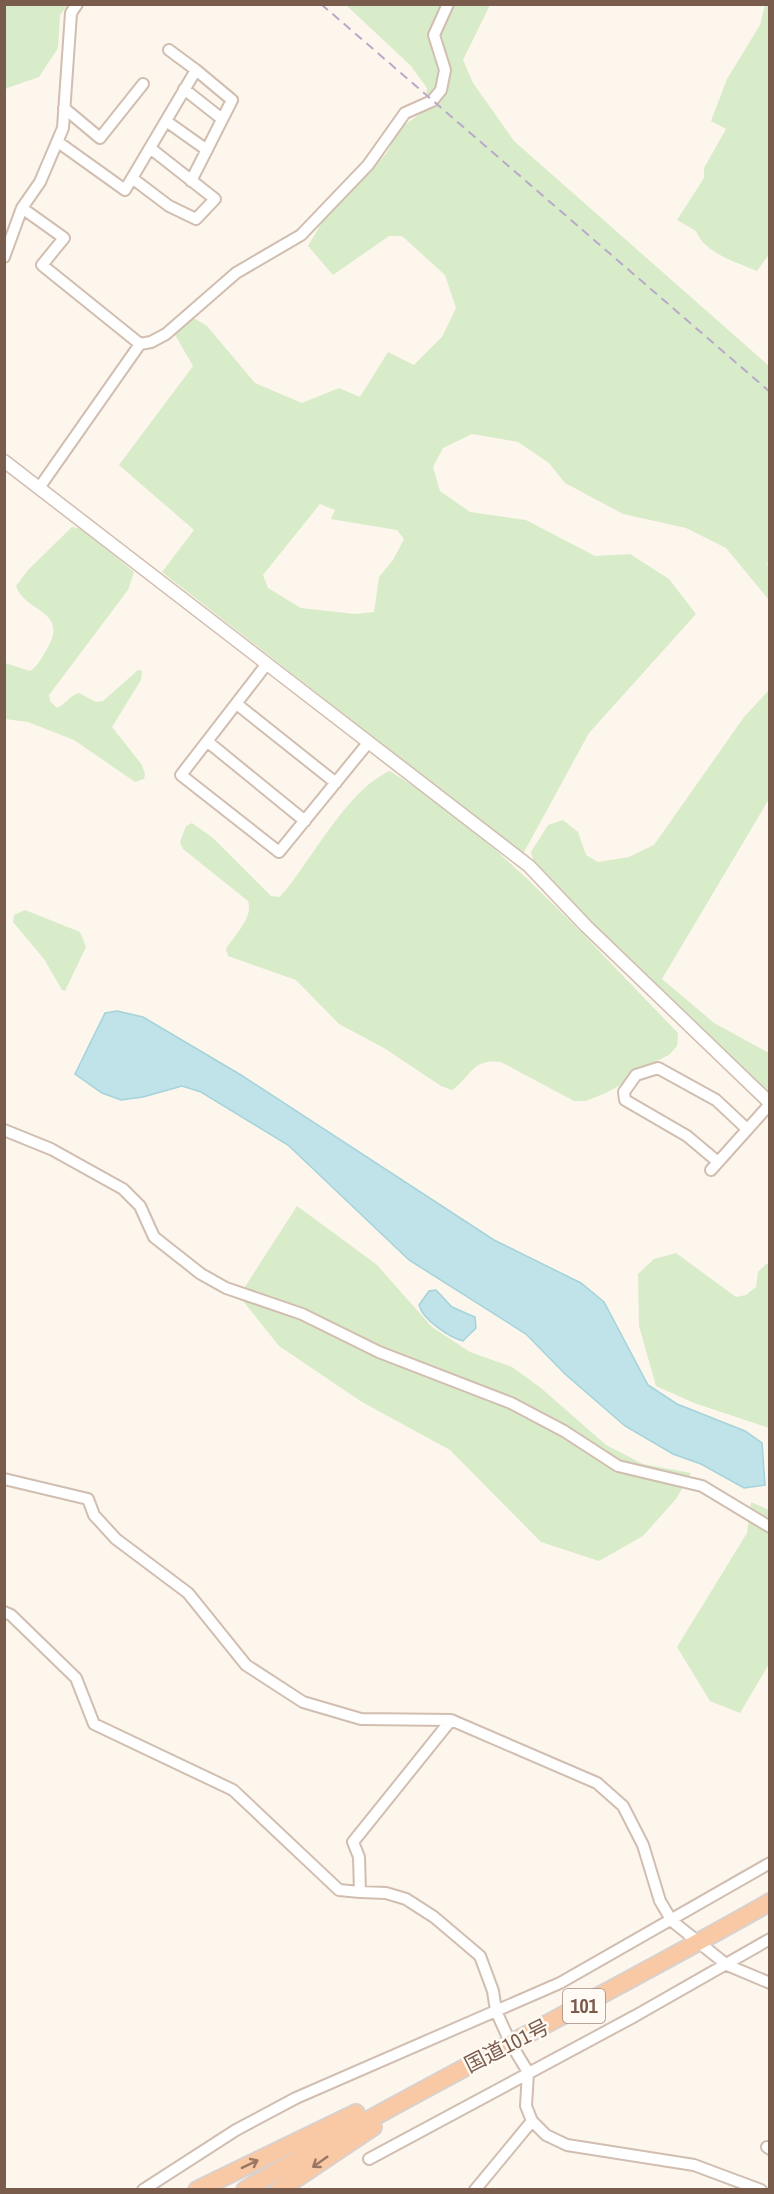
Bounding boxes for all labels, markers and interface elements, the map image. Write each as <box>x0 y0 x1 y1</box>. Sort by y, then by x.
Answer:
road number: 101 <box>563 1989 605 2023</box>
street label: 国道101号 <box>459 2012 554 2079</box>
one-way arrow <box>312 2156 329 2168</box>
one-way arrow <box>240 2158 258 2170</box>

